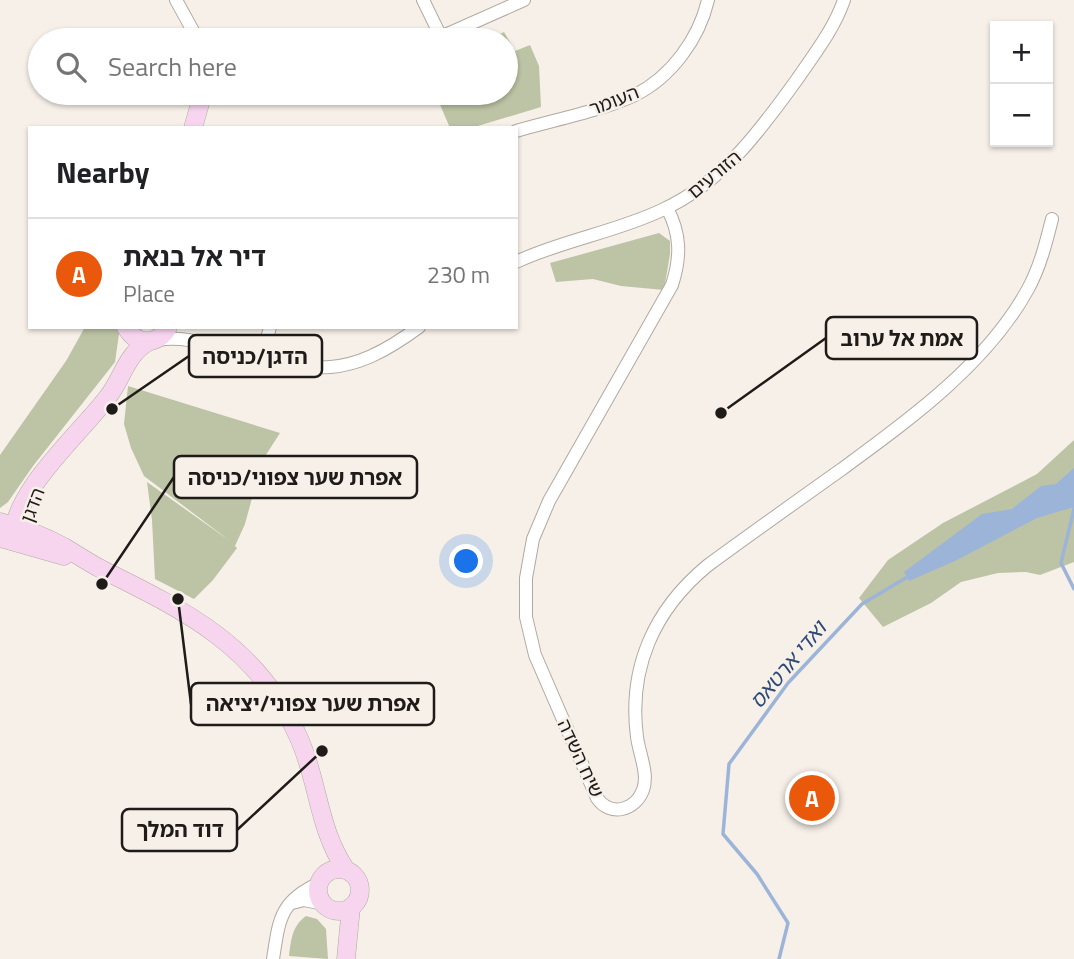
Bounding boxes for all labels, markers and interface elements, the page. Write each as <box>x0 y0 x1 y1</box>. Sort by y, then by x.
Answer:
map controls <box>990 21 1053 147</box>
button: + <box>990 21 1053 84</box>
search box <box>28 28 518 105</box>
text: Search here <box>108 47 237 86</box>
icon: search <box>52 48 90 86</box>
street label: העומר <box>585 77 643 122</box>
button: − <box>990 84 1053 147</box>
street label: הזורעים <box>680 142 747 205</box>
text: Nearby <box>56 149 149 195</box>
text: דיר אל בנאת <box>123 237 266 276</box>
text: A <box>72 257 86 292</box>
text: 230 m <box>427 257 490 292</box>
text: Place <box>123 276 175 311</box>
callout: אמת אל ערוב <box>826 317 977 359</box>
text: אמת אל ערוב <box>840 322 964 354</box>
callout: הדגן/כניסה <box>189 335 322 377</box>
text: הדגן/כניסה <box>202 340 308 372</box>
callout: אפרת שער צפוני/כניסה <box>174 456 417 498</box>
text: אפרת שער צפוני/כניסה <box>188 461 402 493</box>
street label: הדגן <box>12 483 51 527</box>
your location <box>449 544 483 578</box>
water label: ואדי ארטאס <box>741 612 835 715</box>
callout: אפרת שער צפוני/יציאה <box>191 683 434 725</box>
text: אפרת שער צפוני/יציאה <box>206 687 420 719</box>
street label: שיח השדה <box>551 714 612 802</box>
pin: A <box>789 772 835 824</box>
callout: דוד המלך <box>122 809 237 851</box>
text: דוד המלך <box>136 813 224 845</box>

